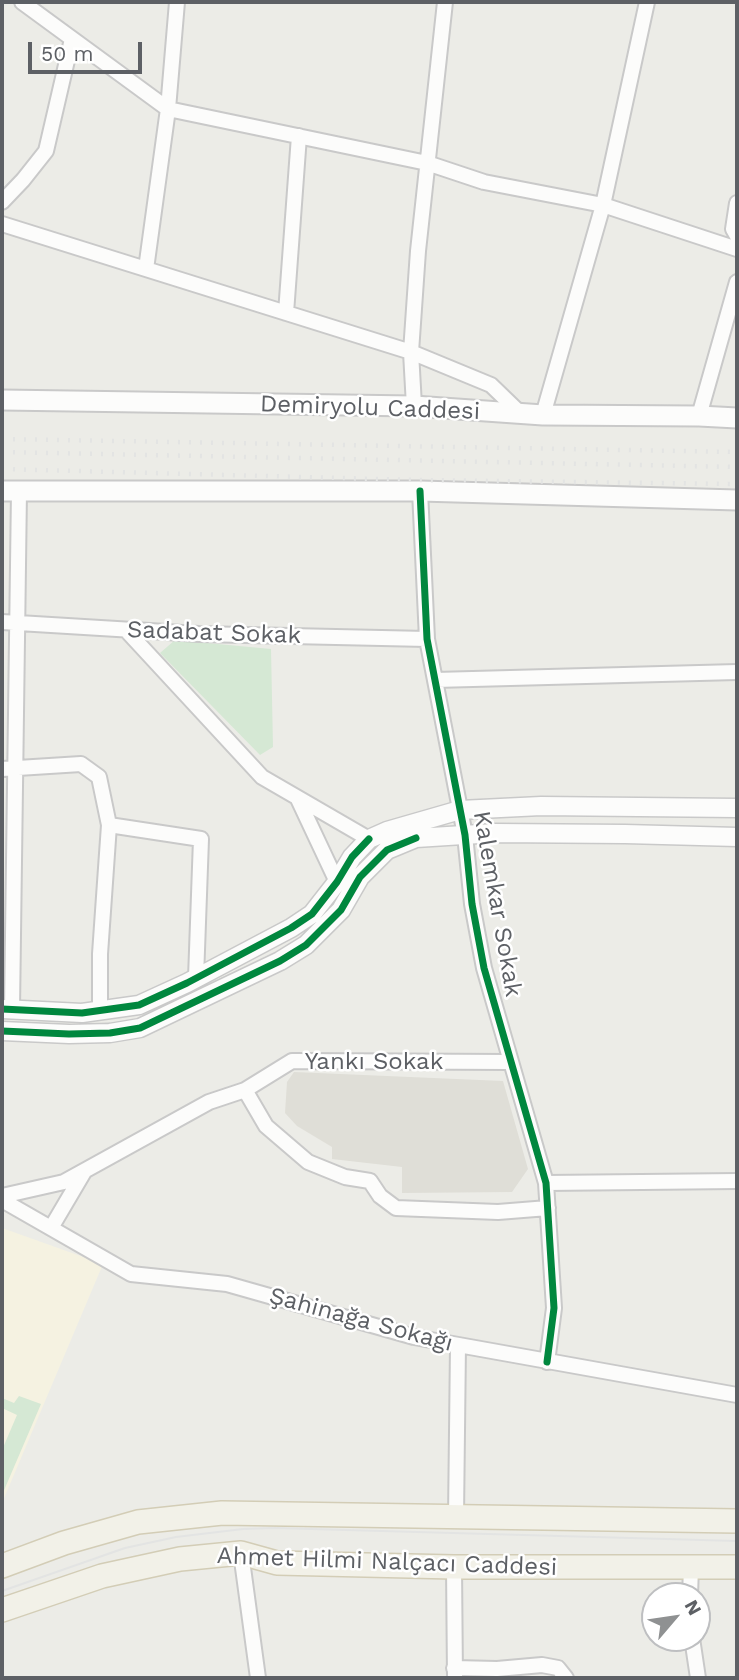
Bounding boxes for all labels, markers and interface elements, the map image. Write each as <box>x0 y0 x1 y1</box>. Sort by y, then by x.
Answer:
scale bar <box>32 28 145 72</box>
text: 50 m <box>41 41 93 66</box>
street label: Demiryolu Caddesi <box>259 390 481 426</box>
street label: Sadabat Sokak <box>127 616 301 650</box>
street label: Kalemkar Sokak <box>466 809 528 999</box>
street label: Yankı Sokak <box>305 1048 443 1076</box>
street label: Şahinağa Sokağı <box>266 1282 456 1358</box>
street label: Ahmet Hilmi Nalçacı Caddesi <box>216 1542 558 1582</box>
north arrow <box>641 1582 711 1652</box>
text: N <box>680 1596 707 1619</box>

